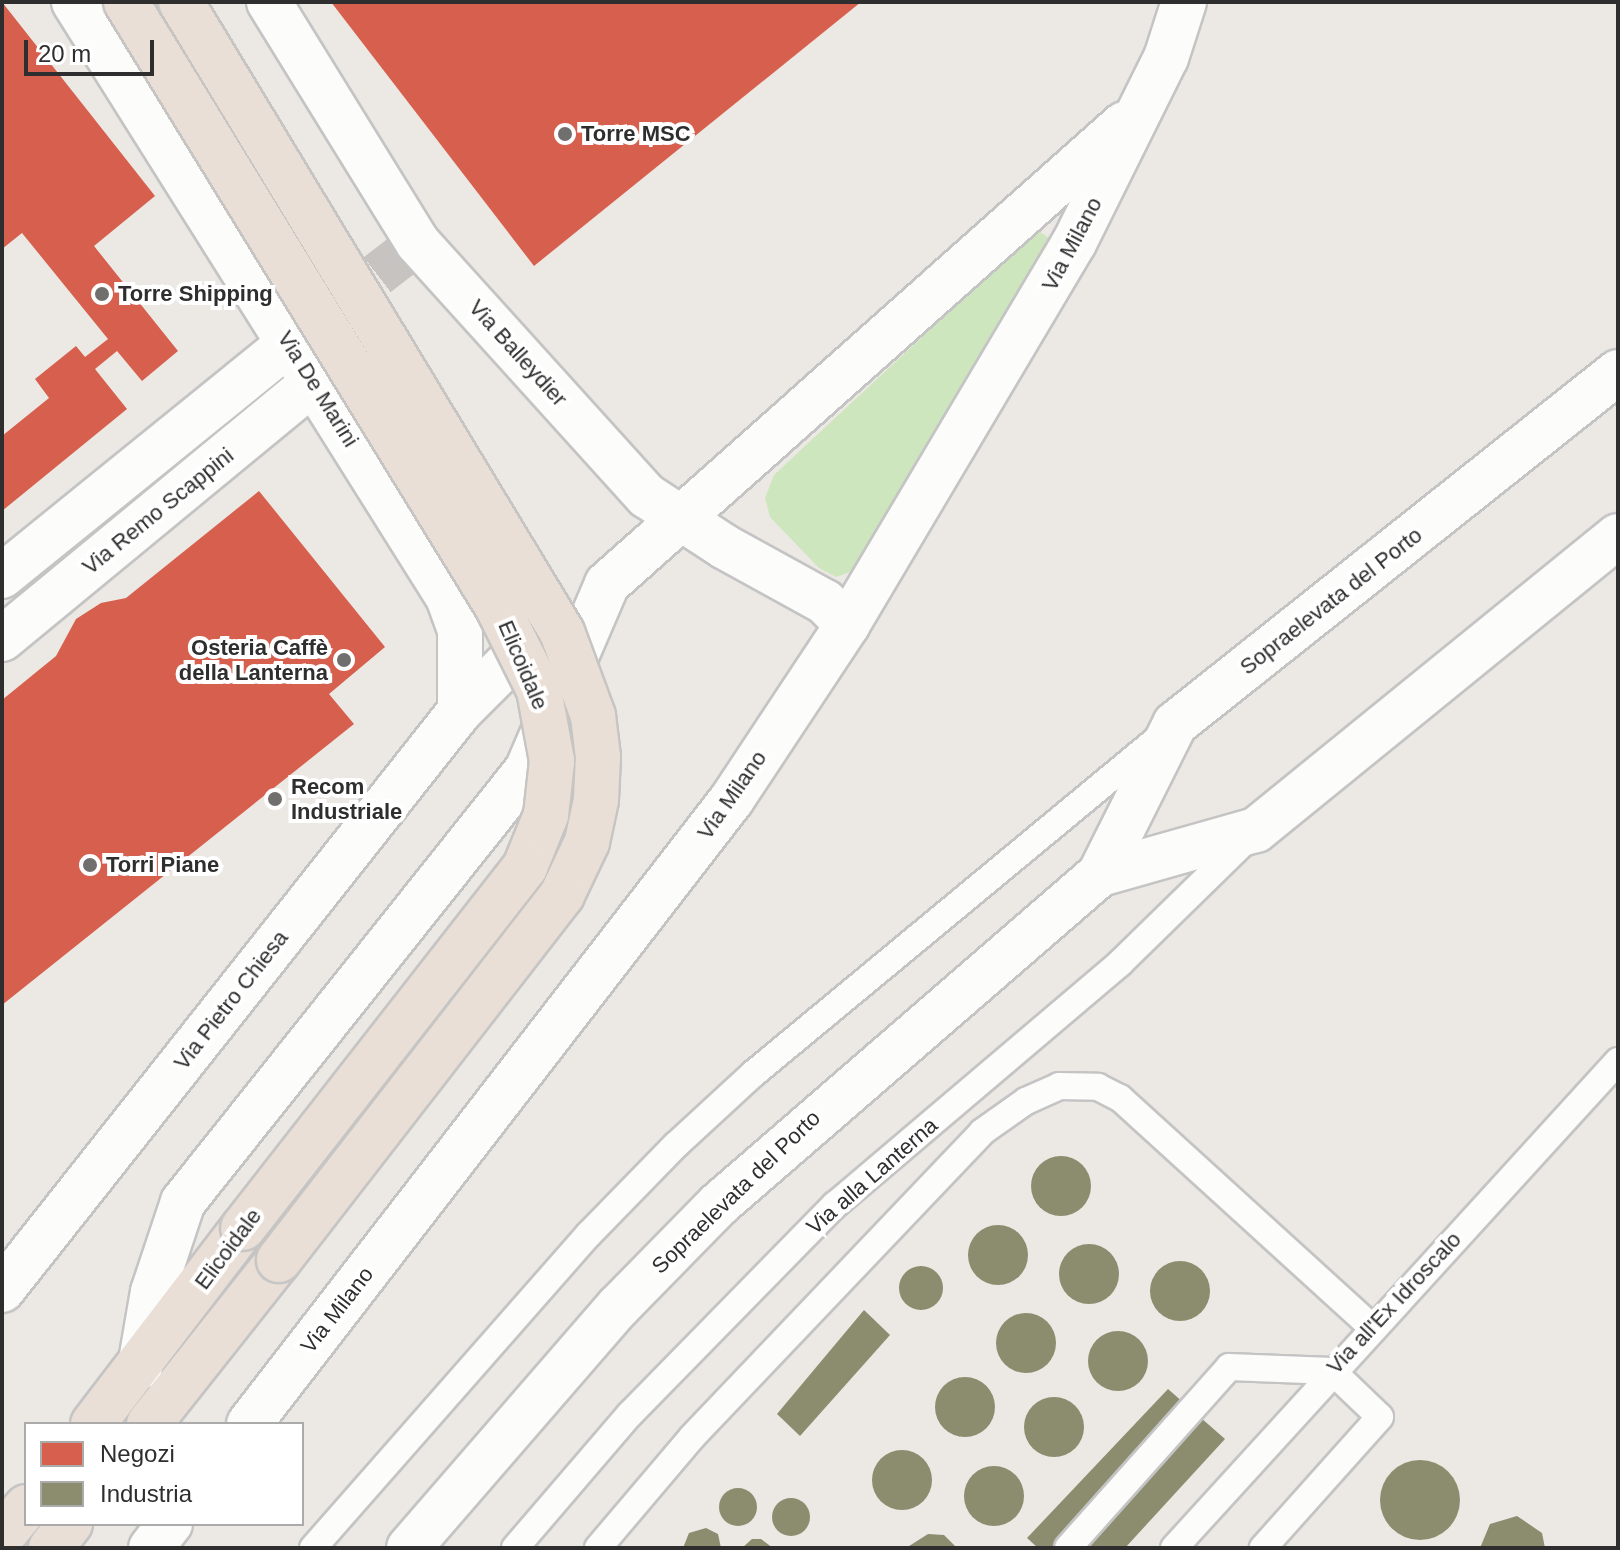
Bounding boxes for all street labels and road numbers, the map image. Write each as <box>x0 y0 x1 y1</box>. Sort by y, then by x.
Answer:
street label: Via Milano <box>1036 193 1108 295</box>
street label: Via Balleydier <box>463 294 573 412</box>
street label: Via De Marini <box>272 326 364 452</box>
street label: Via Remo Scappini <box>77 442 239 580</box>
street label: Sopraelevata del Porto <box>1235 522 1427 680</box>
street label: Elicoidale <box>492 617 554 713</box>
street label: Via Milano <box>692 746 772 844</box>
street label: Via Pietro Chiesa <box>168 925 294 1075</box>
street label: Sopraelevata del Porto <box>646 1105 826 1279</box>
street label: Via alla Lanterna <box>801 1112 943 1240</box>
street label: Elicoidale <box>189 1203 267 1295</box>
street label: Via all'Ex Idroscalo <box>1321 1226 1467 1380</box>
street label: Via Milano <box>295 1262 379 1358</box>

